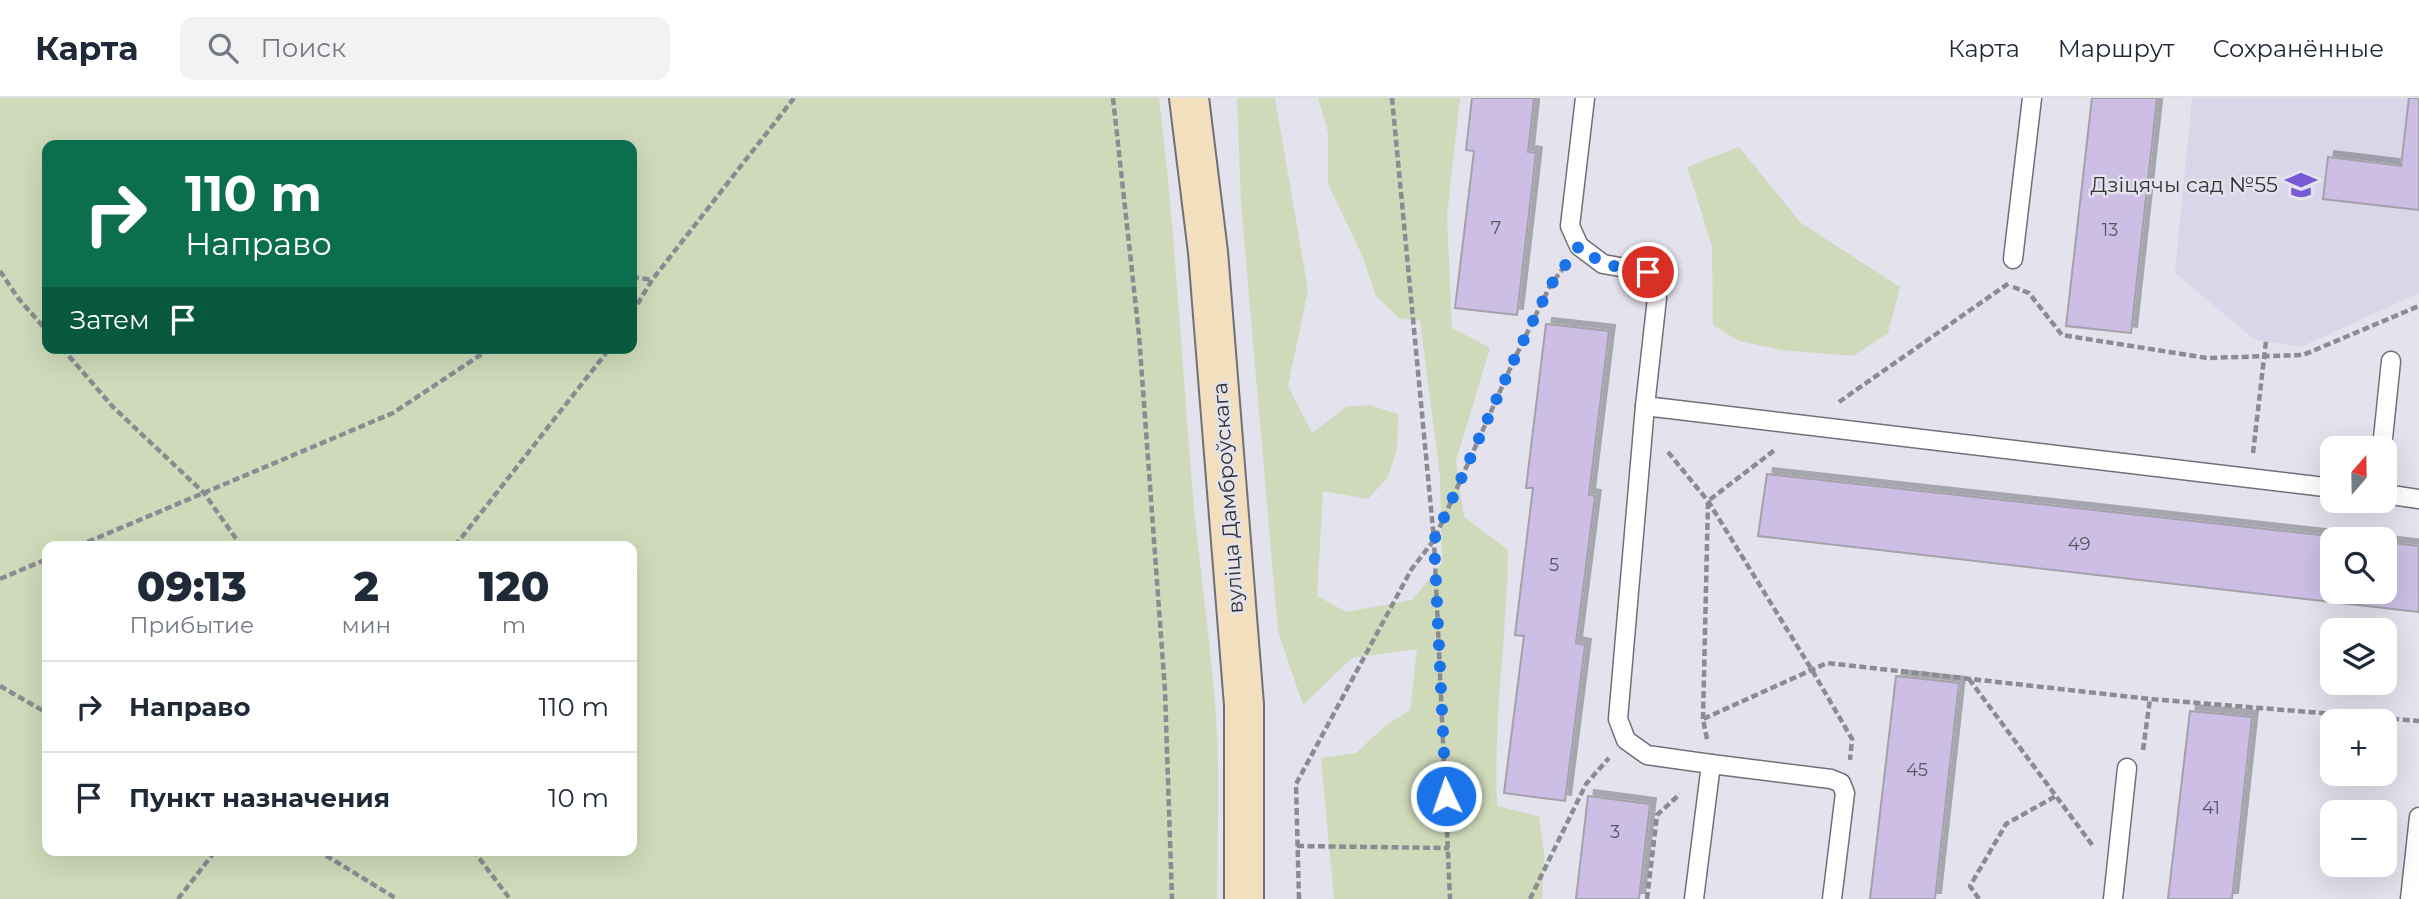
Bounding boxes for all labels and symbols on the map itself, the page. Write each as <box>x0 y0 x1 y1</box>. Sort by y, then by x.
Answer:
school or university icon: Дзіцячы сад №55 <box>2284 168 2318 202</box>
place label: Дзіцячы сад №55 <box>2091 172 2278 197</box>
house number: 7 <box>1491 217 1501 239</box>
house number: 13 <box>2102 219 2118 241</box>
pin <box>1618 242 1678 302</box>
street label: вуліца Дамброўскага <box>1207 382 1248 614</box>
north arrow <box>2320 436 2398 513</box>
house number: 49 <box>2068 533 2090 555</box>
house number: 5 <box>1549 554 1559 576</box>
position arrow <box>1409 759 1483 833</box>
house number: 45 <box>1906 759 1928 781</box>
house number: 41 <box>2202 797 2220 819</box>
house number: 3 <box>1610 821 1620 843</box>

